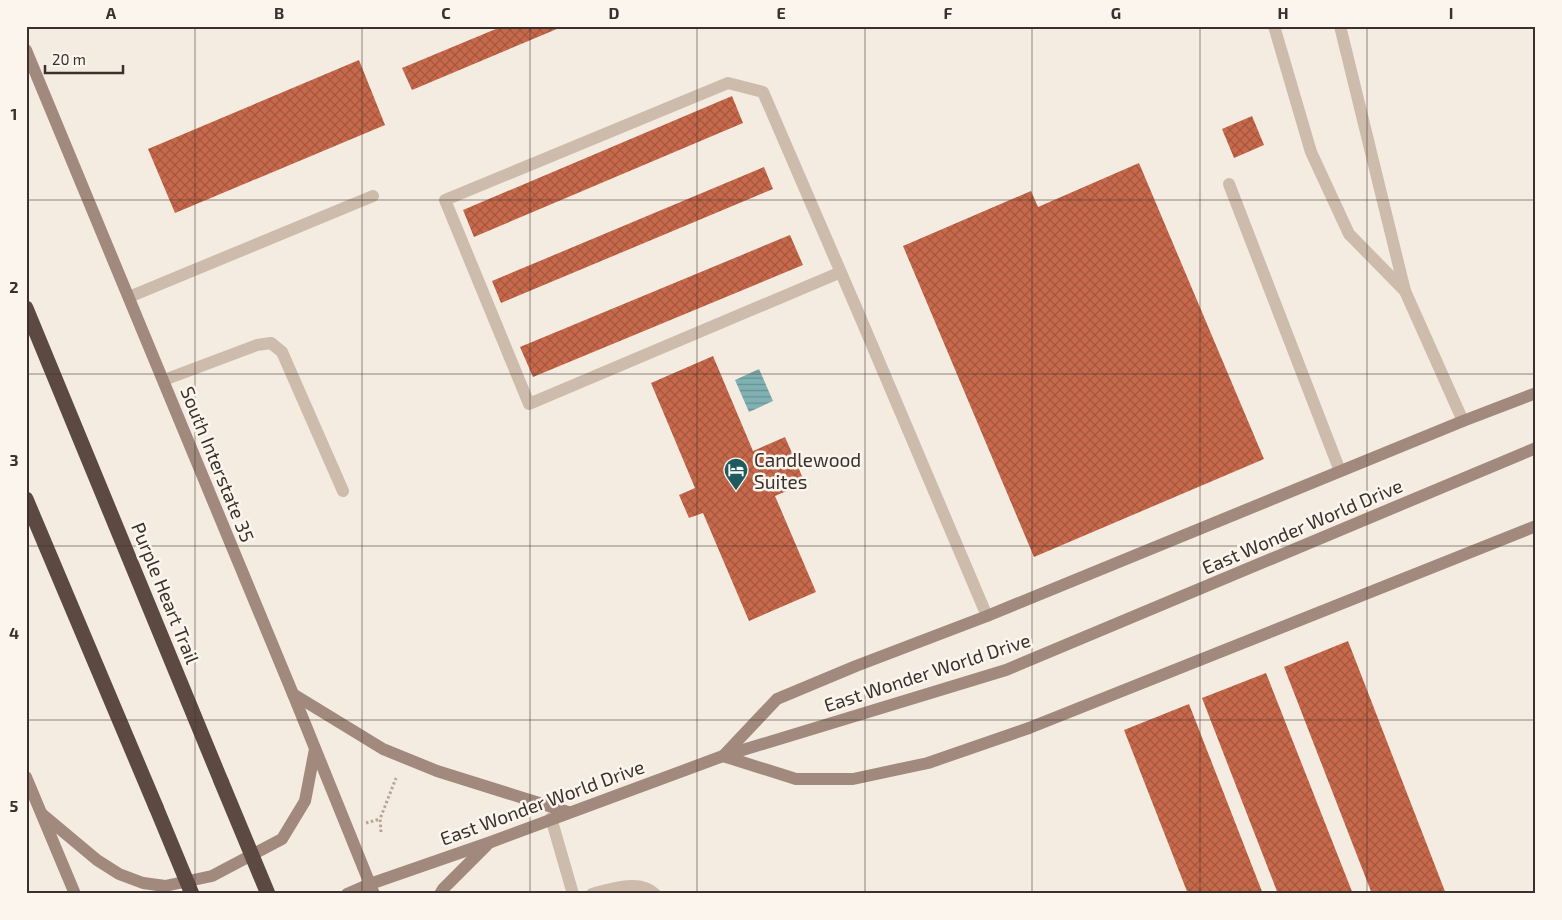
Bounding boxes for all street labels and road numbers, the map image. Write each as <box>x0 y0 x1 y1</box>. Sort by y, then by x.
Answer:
street label: South Interstate 35 <box>176 383 260 545</box>
street label: East Wonder World Drive <box>1198 473 1406 579</box>
street label: Purple Heart Trail <box>127 519 205 667</box>
street label: East Wonder World Drive <box>821 628 1033 716</box>
street label: East Wonder World Drive <box>437 754 647 850</box>

